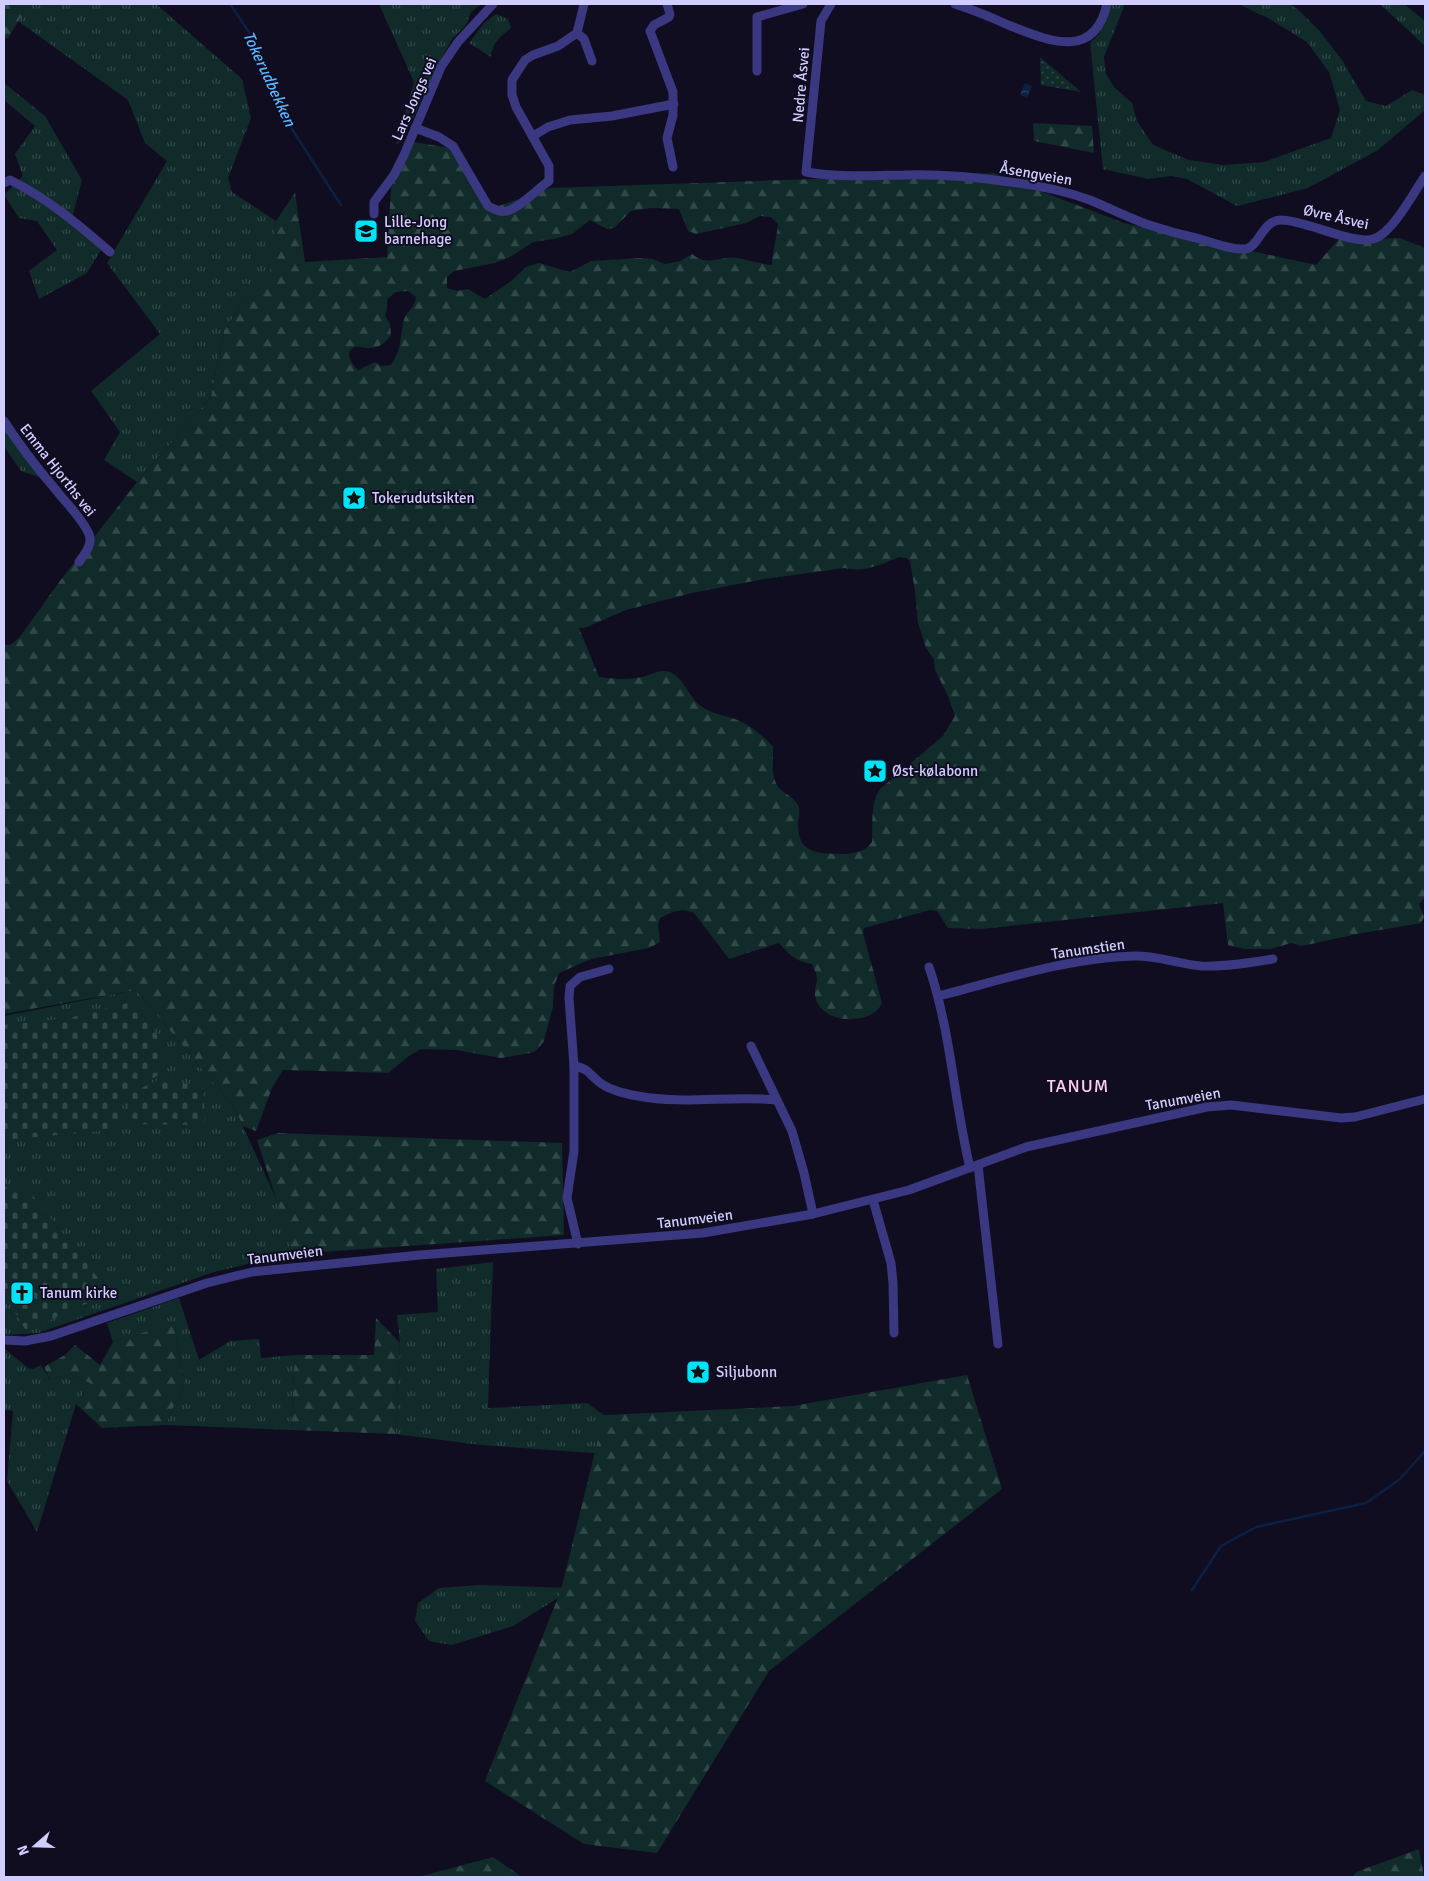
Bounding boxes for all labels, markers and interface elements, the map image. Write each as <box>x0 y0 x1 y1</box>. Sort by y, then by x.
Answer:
water label: Tokerudbekken <box>238 28 300 131</box>
street label: Nedre Åsvei <box>789 47 813 123</box>
street label: Lars Jongs vei <box>388 55 440 143</box>
street label: Åsengveien <box>998 159 1074 189</box>
street label: Øvre Åsvei <box>1301 201 1371 233</box>
place label: Lille-Jong barnehage <box>384 213 452 248</box>
school or university icon: Lille-Jong barnehage <box>353 218 379 244</box>
street label: Emma Hjorths vei <box>16 420 100 520</box>
place icon: Tokerudutsikten <box>341 485 367 511</box>
place label: Tokerudutsikten <box>372 489 475 507</box>
place icon: Øst-kølabonn <box>862 758 888 784</box>
place label: Øst-kølabonn <box>892 762 978 780</box>
street label: Tanumstien <box>1050 935 1126 963</box>
district label: TANUM <box>1047 1075 1109 1097</box>
street label: Tanumveien <box>1144 1084 1222 1114</box>
street label: Tanumveien <box>656 1205 734 1233</box>
street label: Tanumveien <box>246 1241 324 1269</box>
church icon: Tanum kirke <box>9 1280 35 1306</box>
place label: Tanum kirke <box>40 1284 117 1302</box>
place icon: Siljubonn <box>685 1359 711 1385</box>
place label: Siljubonn <box>716 1363 777 1381</box>
north arrow <box>10 1821 60 1871</box>
text: N <box>14 1843 33 1858</box>

